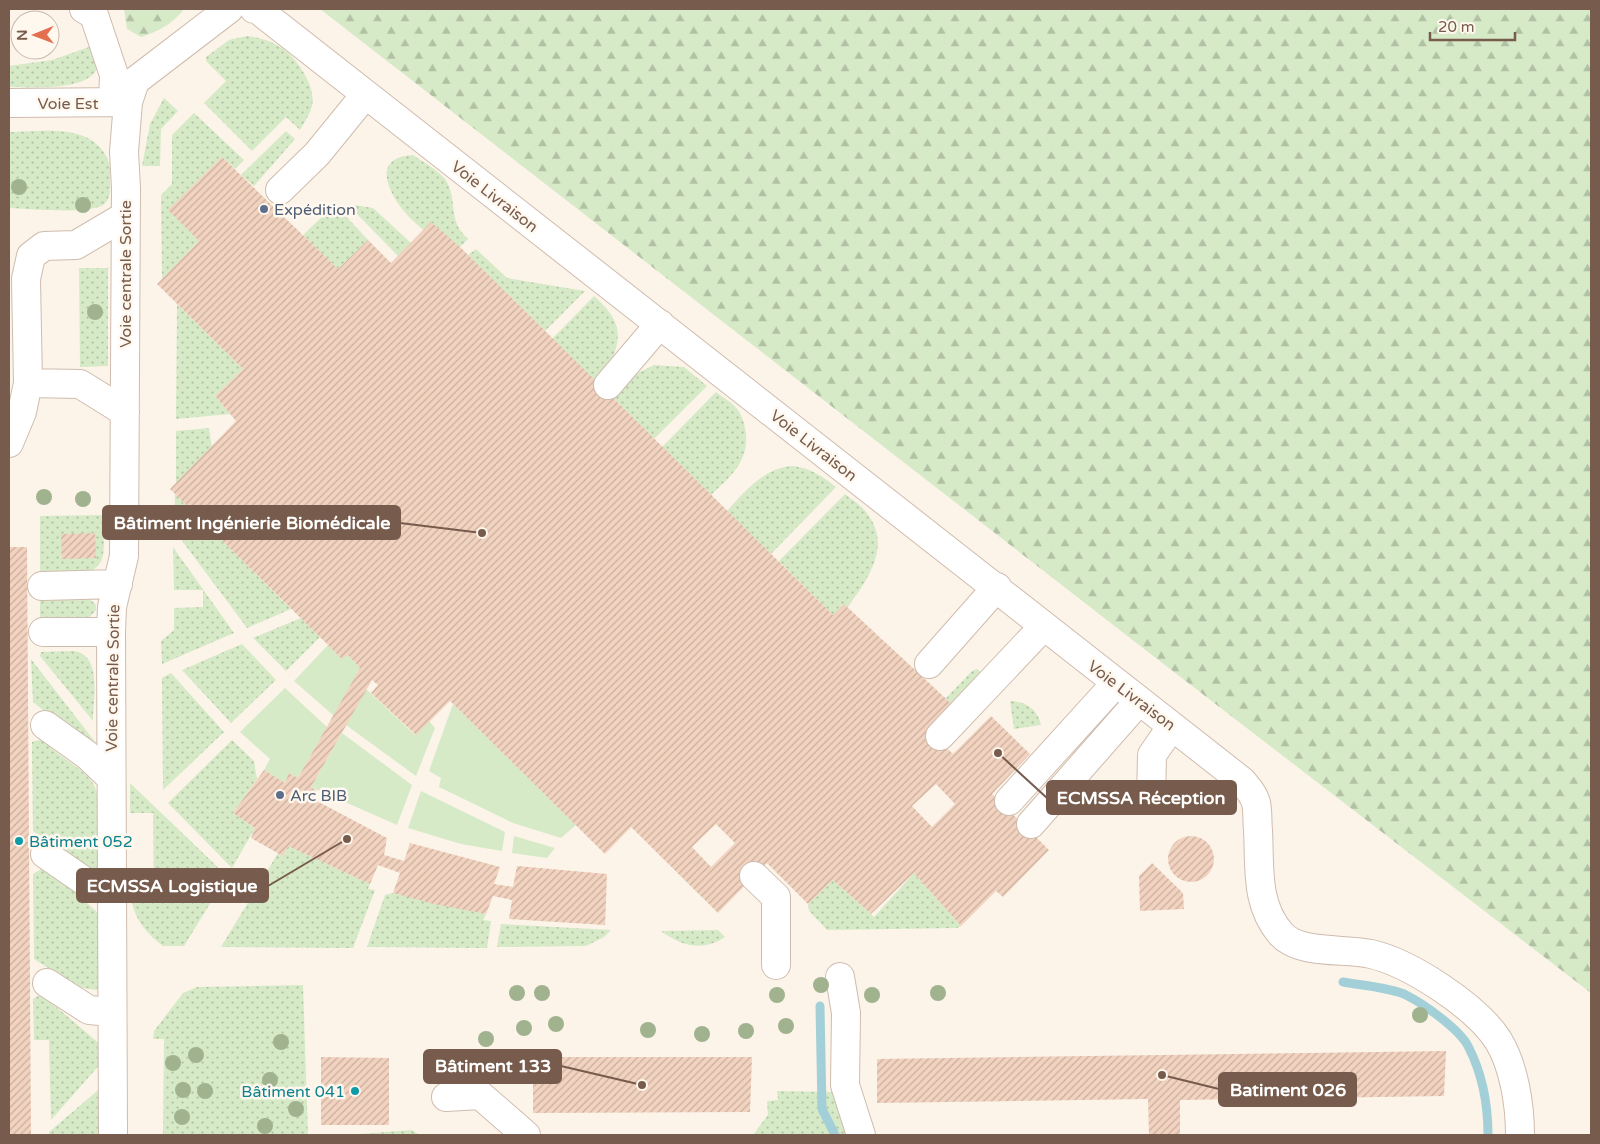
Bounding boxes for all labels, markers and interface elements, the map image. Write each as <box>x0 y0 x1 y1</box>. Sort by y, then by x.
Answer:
north arrow <box>10 10 60 60</box>
scale bar <box>1430 10 1515 42</box>
text: 20 m <box>1438 18 1475 36</box>
text: N <box>14 29 31 41</box>
street label: Voie Est <box>38 94 99 114</box>
street label: Voie Livraison <box>447 157 542 237</box>
street label: Voie centrale Sortie <box>116 200 136 348</box>
place label: Expédition <box>274 200 356 220</box>
marker: Expédition <box>258 203 270 215</box>
street label: Voie Livraison <box>766 406 861 486</box>
callout: Bâtiment Ingénierie Biomédicale <box>103 506 400 539</box>
text: Bâtiment Ingénierie Biomédicale <box>114 512 390 534</box>
street label: Voie centrale Sortie <box>102 604 124 752</box>
street label: Voie Livraison <box>1083 656 1179 735</box>
callout: ECMSSA Réception <box>1047 781 1236 814</box>
place label: Arc BIB <box>290 786 347 806</box>
text: ECMSSA Réception <box>1057 787 1225 809</box>
marker: Arc BIB <box>274 789 286 801</box>
place label: Bâtiment 052 <box>29 832 133 852</box>
marker: Bâtiment 052 <box>13 835 25 847</box>
callout: ECMSSA Logistique <box>77 869 268 902</box>
text: ECMSSA Logistique <box>86 875 258 897</box>
callout: Bâtiment 133 <box>424 1050 561 1083</box>
text: Bâtiment 133 <box>435 1055 551 1077</box>
callout: Batiment 026 <box>1219 1073 1356 1106</box>
text: Batiment 026 <box>1230 1079 1346 1101</box>
place label: Bâtiment 041 <box>241 1082 345 1102</box>
marker: Bâtiment 041 <box>349 1085 361 1097</box>

